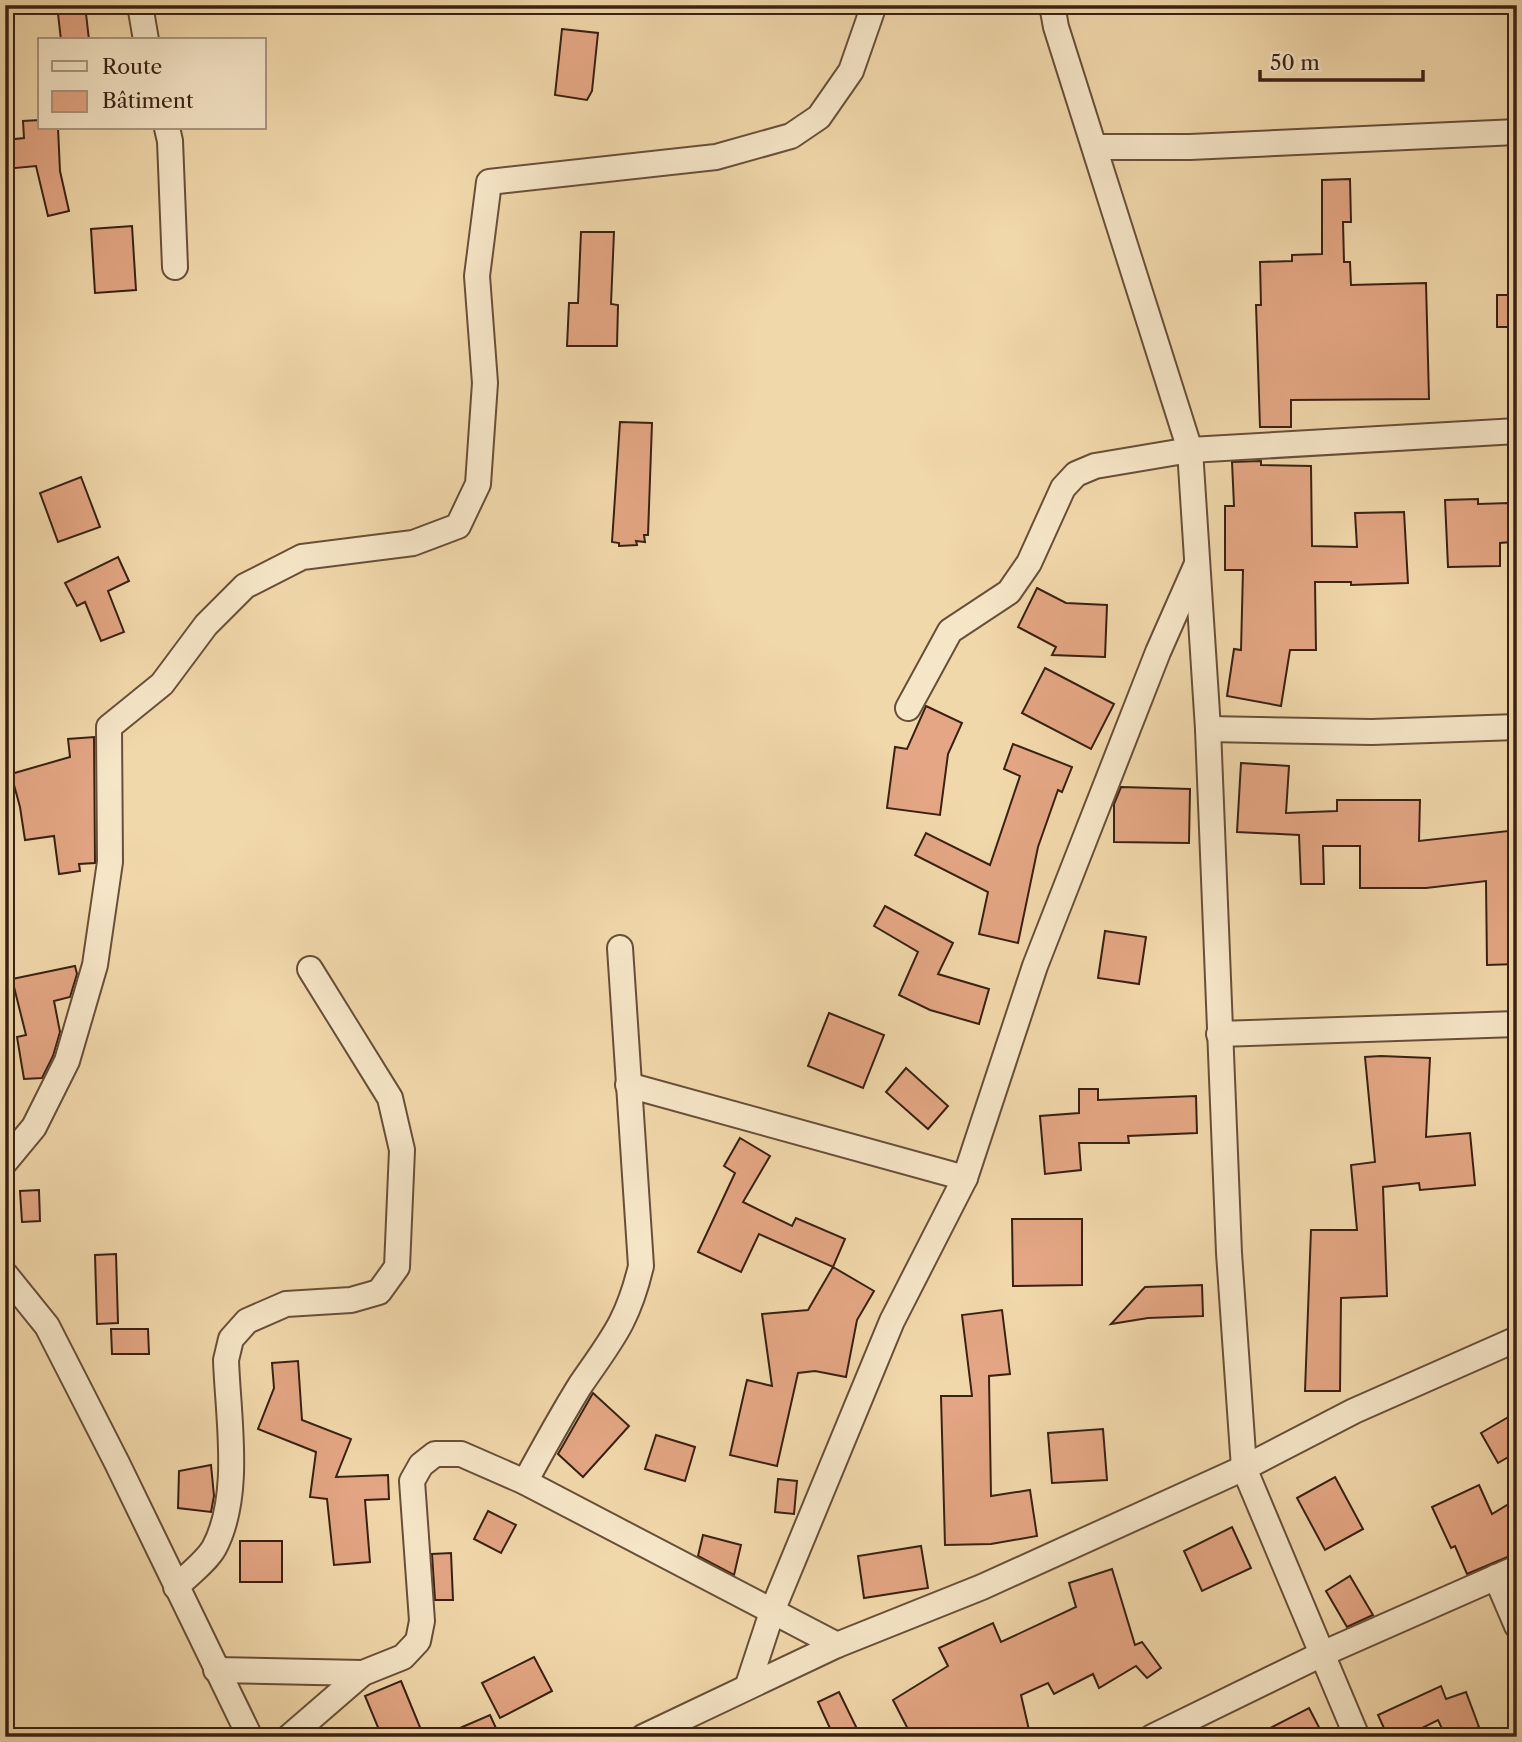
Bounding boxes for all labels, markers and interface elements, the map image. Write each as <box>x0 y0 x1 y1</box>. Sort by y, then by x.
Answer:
legend <box>38 38 266 130</box>
scale bar <box>1260 38 1422 82</box>
text: 50 m <box>1270 50 1320 75</box>
text: Route <box>102 54 162 79</box>
text: Bâtiment <box>102 88 194 113</box>

